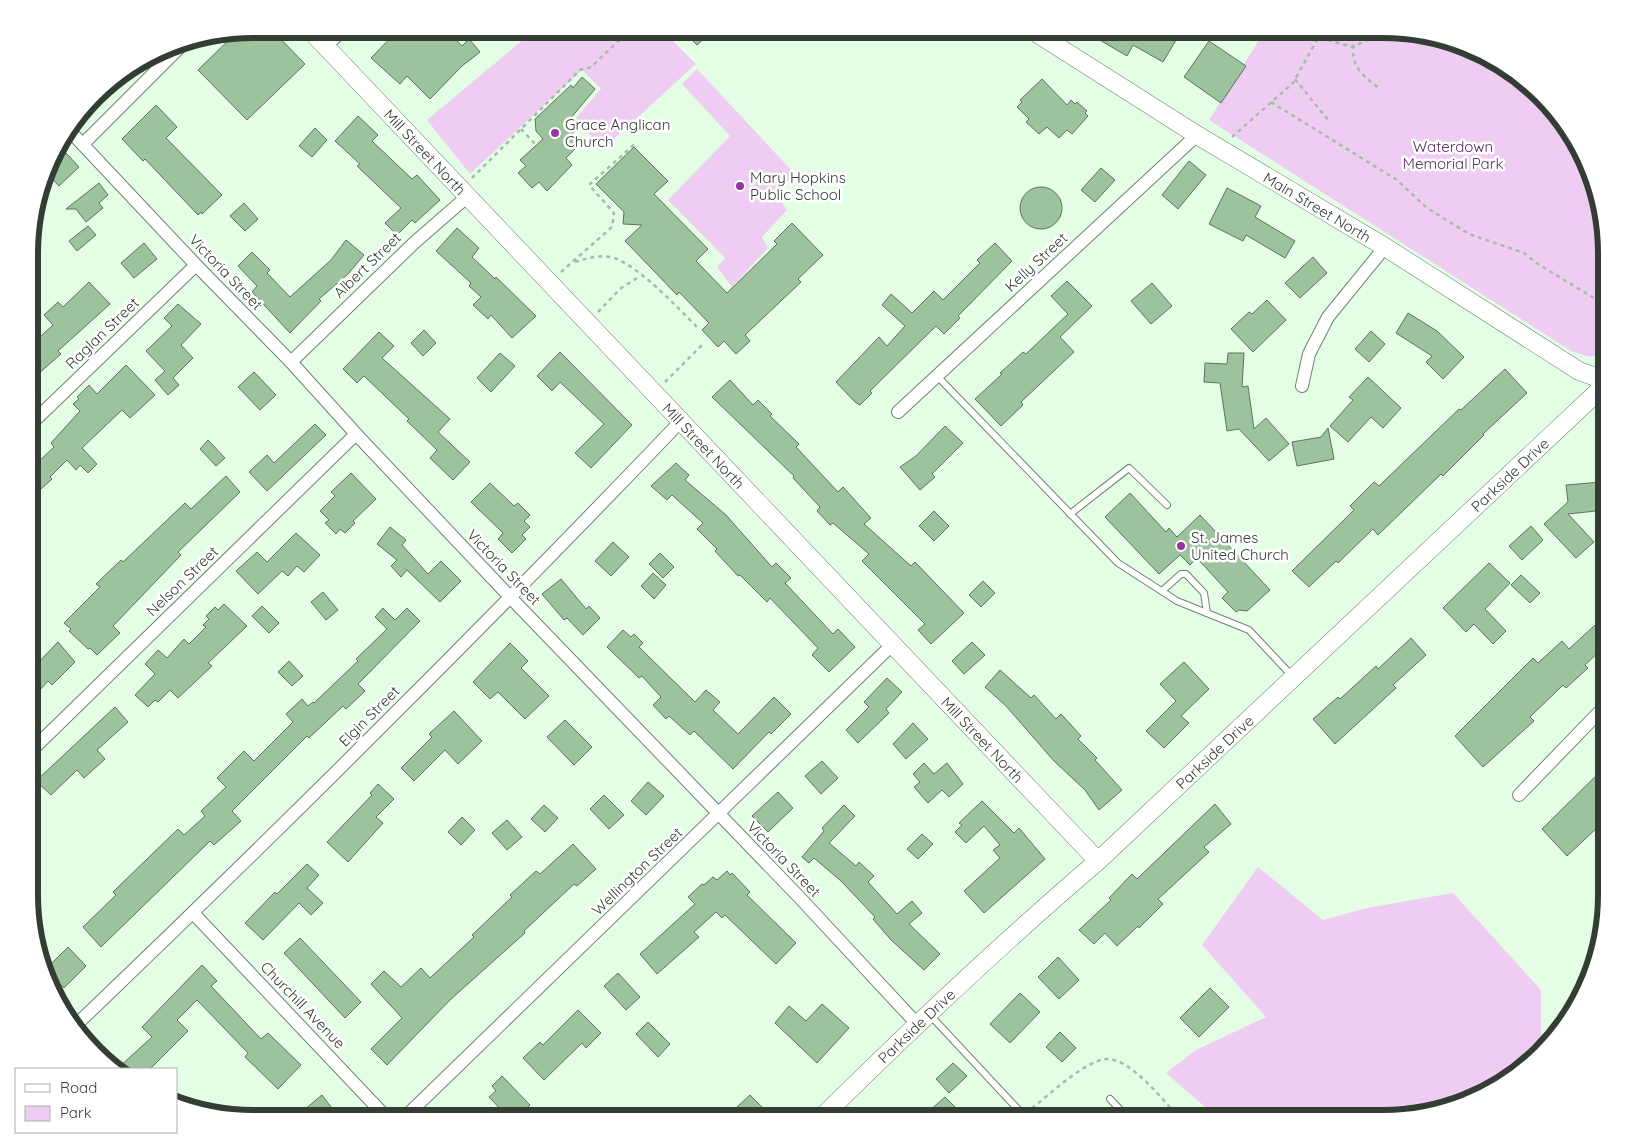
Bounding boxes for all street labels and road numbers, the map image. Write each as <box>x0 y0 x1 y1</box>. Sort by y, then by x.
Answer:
street label: Mill Street North <box>380 105 470 199</box>
street label: Main Street North <box>1260 167 1375 246</box>
street label: Albert Street <box>329 228 405 302</box>
street label: Kelly Street <box>1001 228 1071 296</box>
street label: Victoria Street <box>185 230 267 314</box>
street label: Raglan Street <box>61 293 143 373</box>
street label: Mill Street North <box>659 399 749 492</box>
street label: Parkside Drive <box>1467 433 1552 516</box>
street label: Victoria Street <box>463 525 545 609</box>
street label: Nelson Street <box>142 542 222 620</box>
street label: Elgin Street <box>335 682 403 750</box>
street label: Mill Street North <box>938 692 1028 786</box>
street label: Parkside Drive <box>1171 711 1257 793</box>
street label: Victoria Street <box>743 817 825 901</box>
street label: Wellington Street <box>588 823 686 919</box>
street label: Churchill Avenue <box>257 957 349 1053</box>
street label: Parkside Drive <box>874 984 959 1067</box>

